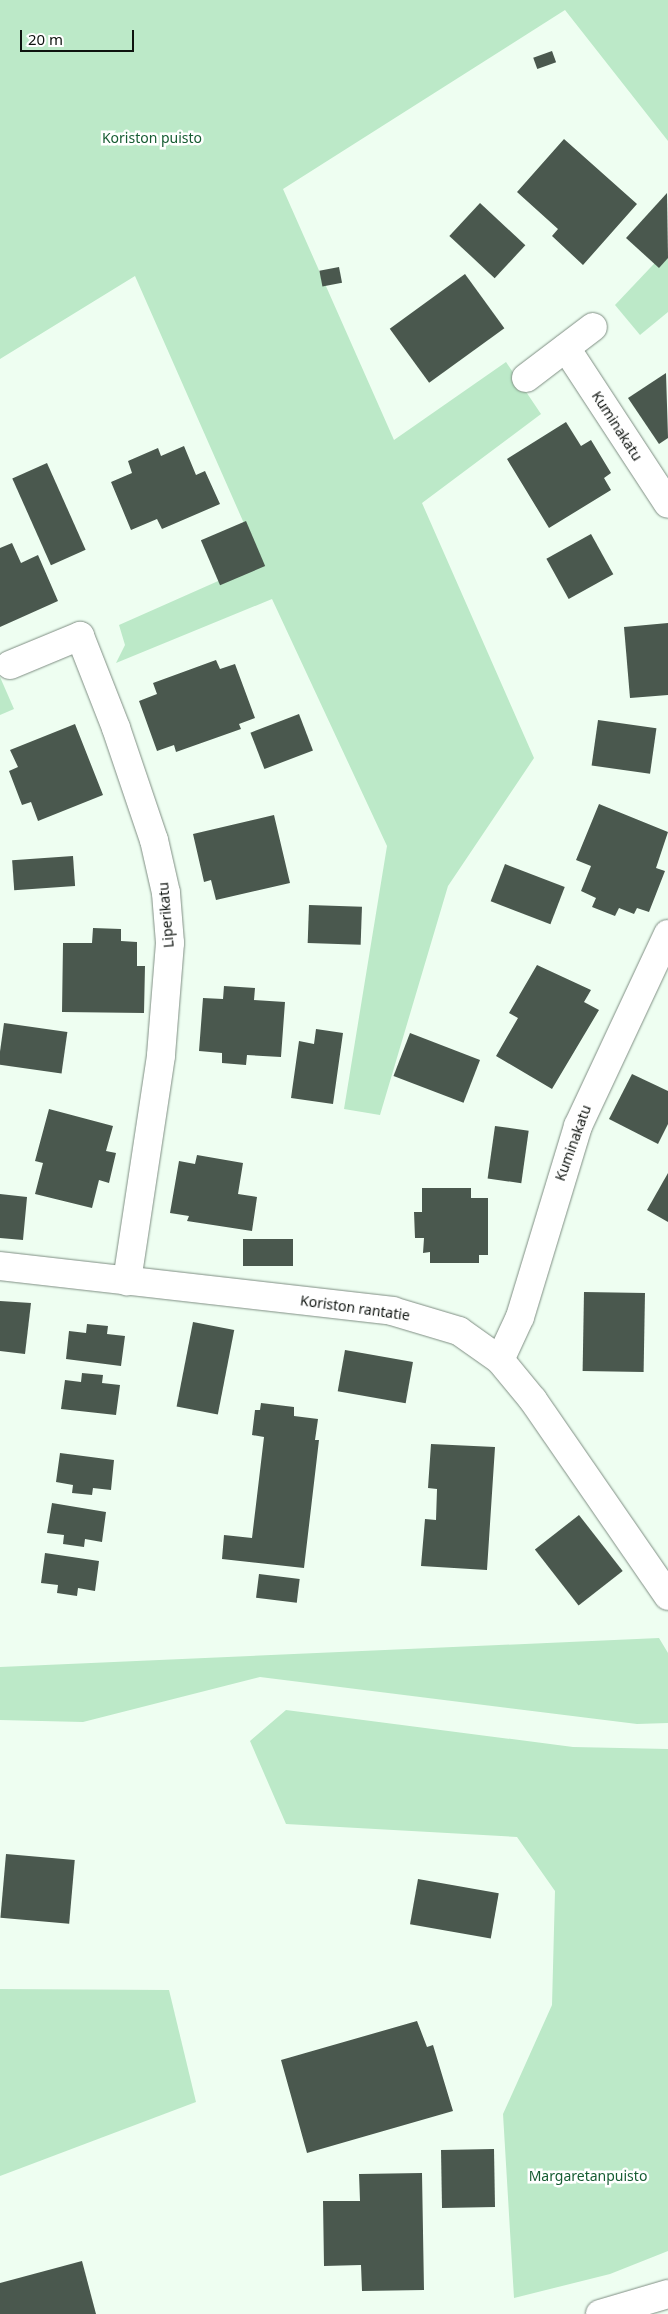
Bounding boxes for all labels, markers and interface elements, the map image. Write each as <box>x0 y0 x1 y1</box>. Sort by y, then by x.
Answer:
scale bar <box>22 20 136 52</box>
text: 20 m <box>28 29 63 49</box>
park label: Koriston puisto <box>102 130 202 146</box>
street label: Kuminakatu <box>588 388 646 464</box>
street label: Liperikatu <box>155 881 177 949</box>
street label: Kuminakatu <box>552 1103 594 1183</box>
street label: Koriston rantatie <box>299 1292 411 1324</box>
park label: Margaretanpuisto <box>529 2168 647 2184</box>

